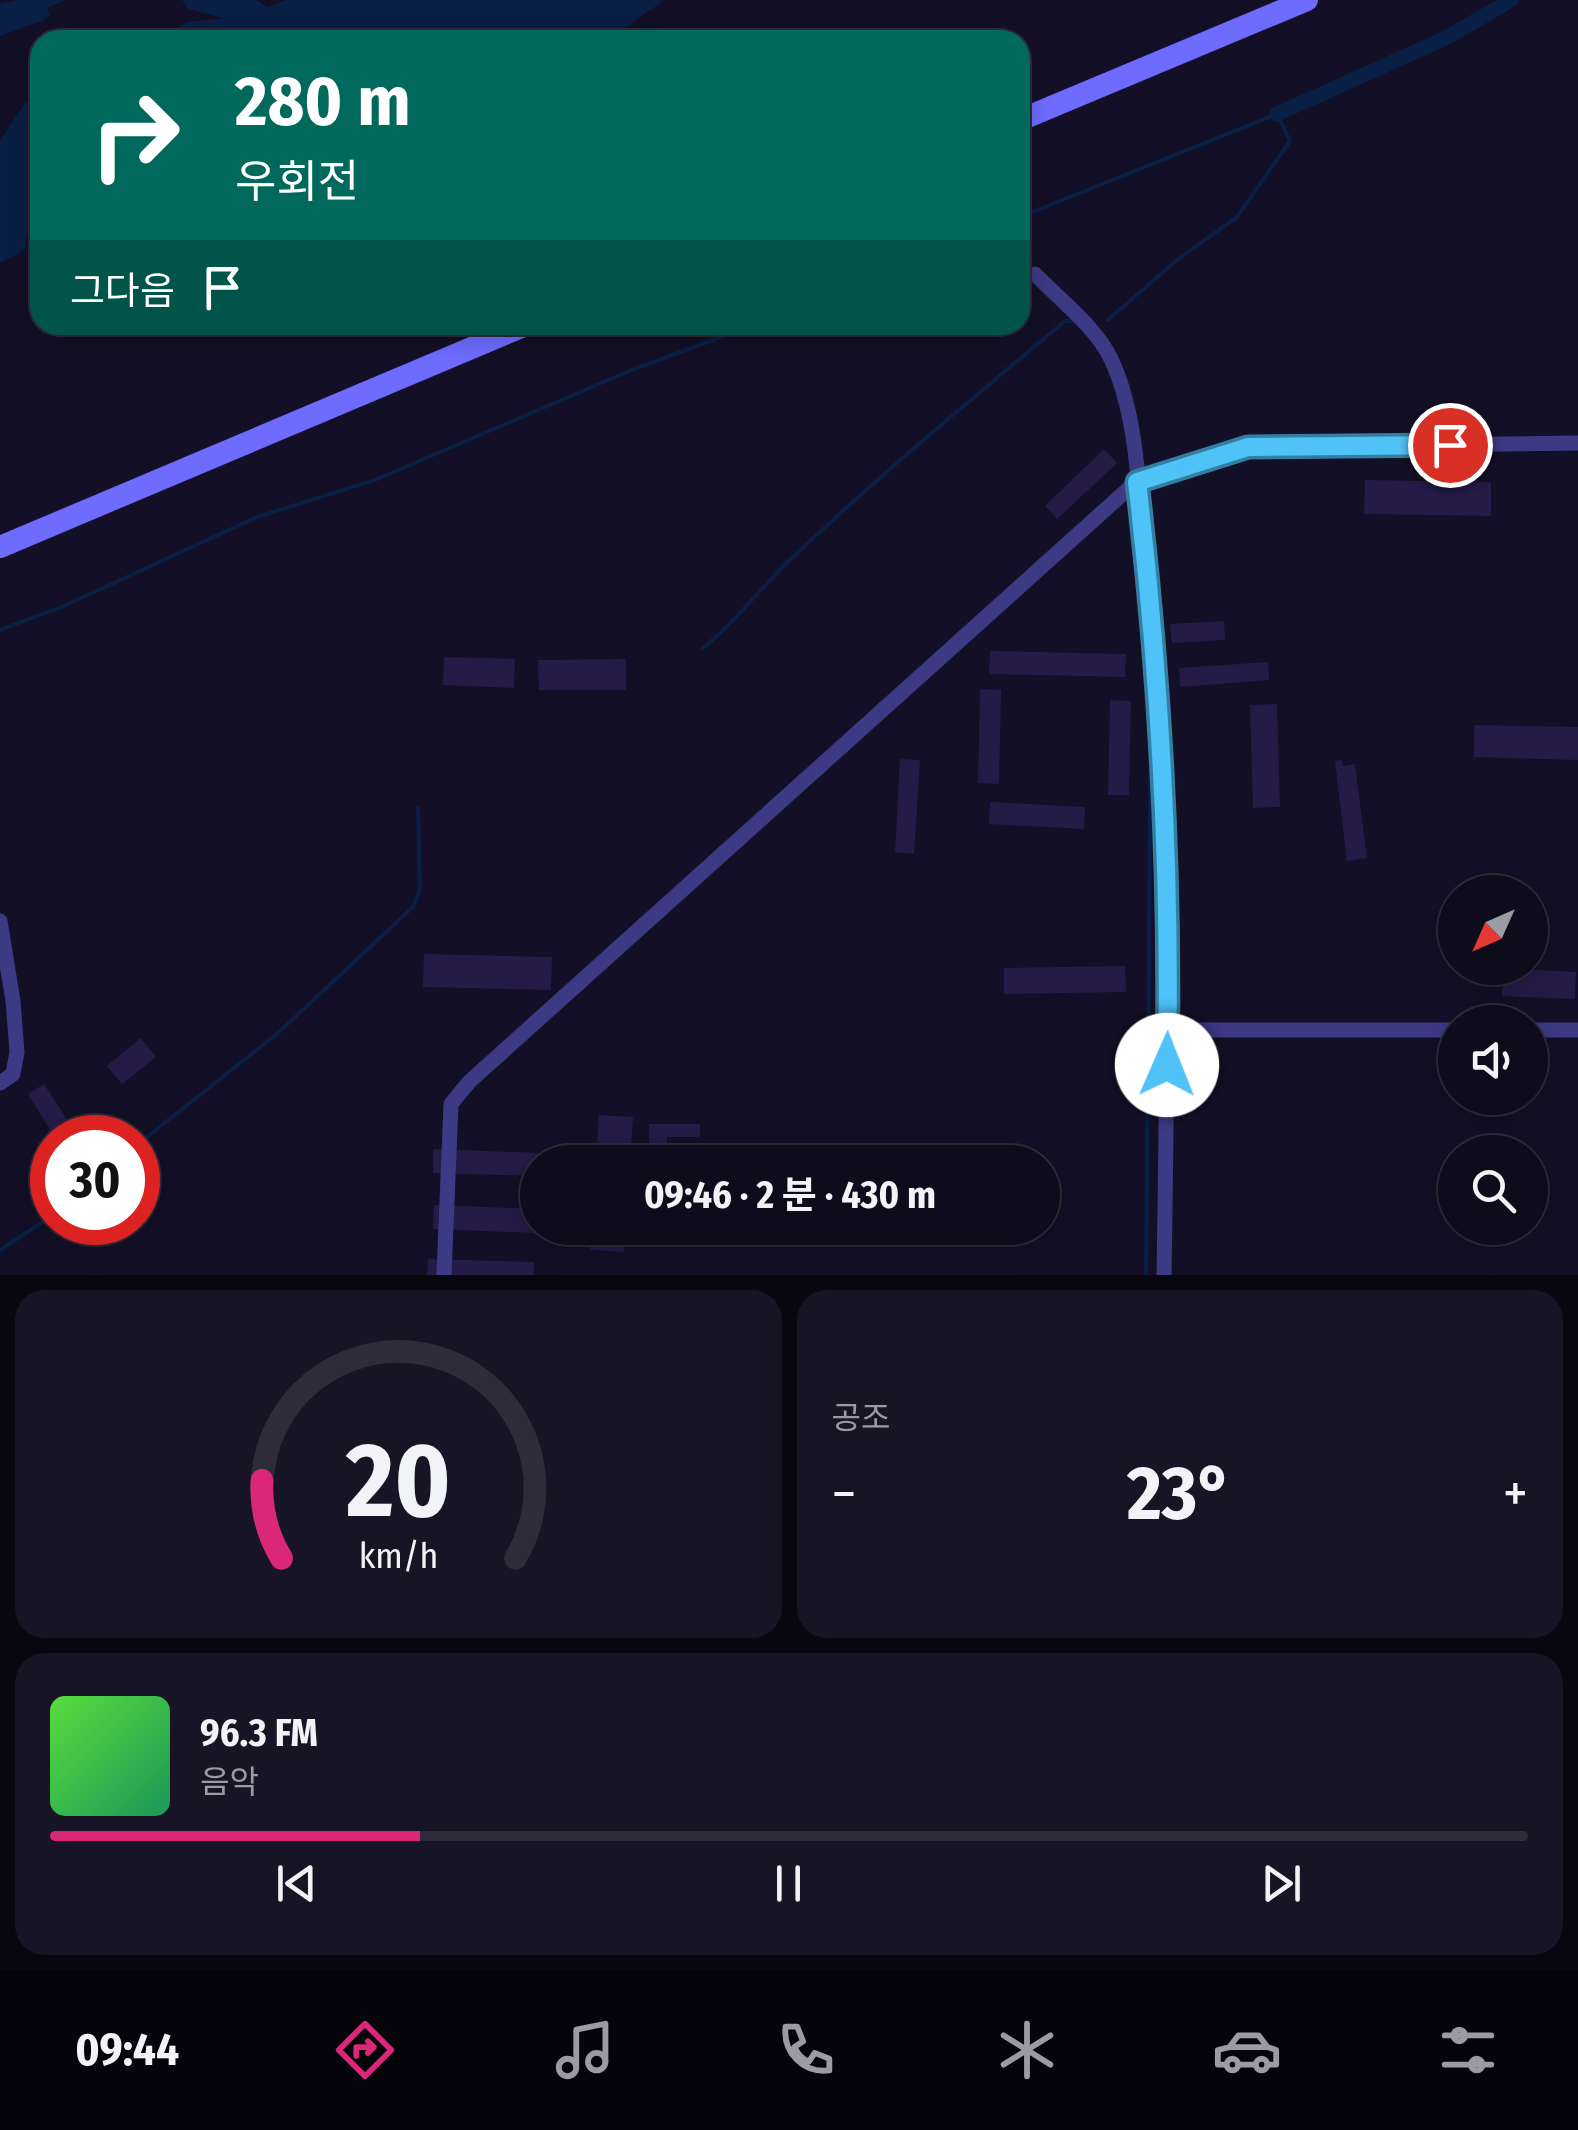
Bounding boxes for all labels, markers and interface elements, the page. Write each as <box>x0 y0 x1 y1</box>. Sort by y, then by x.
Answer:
text: 280 m <box>235 60 411 144</box>
icon: right <box>70 70 200 200</box>
text: 우회전 <box>235 155 359 209</box>
icon: arrive <box>195 260 250 315</box>
text: 그다음 <box>70 268 175 314</box>
pin <box>1408 403 1493 488</box>
icon: arrive <box>1423 418 1478 473</box>
north arrow <box>1438 875 1548 985</box>
map controls <box>1438 875 1548 1245</box>
button: sound <box>1438 1005 1548 1115</box>
position arrow <box>1115 1013 1219 1117</box>
speed limit sign: 30 <box>30 1115 160 1245</box>
button: search <box>1438 1135 1548 1245</box>
text: 09:46 · 2 분 · 430 m <box>644 1172 936 1218</box>
text: 공조 <box>832 1399 890 1437</box>
text: 20 <box>345 1419 451 1544</box>
text: 23° <box>1127 1449 1232 1539</box>
text: − <box>832 1461 856 1527</box>
text: + <box>1503 1461 1528 1527</box>
text: km/h <box>358 1535 438 1577</box>
text: 96.3 FM <box>200 1710 318 1756</box>
text: 음악 <box>200 1763 259 1801</box>
icon: previous <box>269 1856 324 1911</box>
icon: pause <box>761 1856 816 1911</box>
icon: next <box>1254 1856 1309 1911</box>
icon: directions <box>330 2015 400 2085</box>
icon: music <box>550 2015 620 2085</box>
icon: phone <box>771 2015 841 2085</box>
icon: climate <box>992 2015 1062 2085</box>
icon: car <box>1212 2015 1282 2085</box>
icon: filters <box>1433 2015 1503 2085</box>
text: 09:44 <box>75 2023 179 2077</box>

